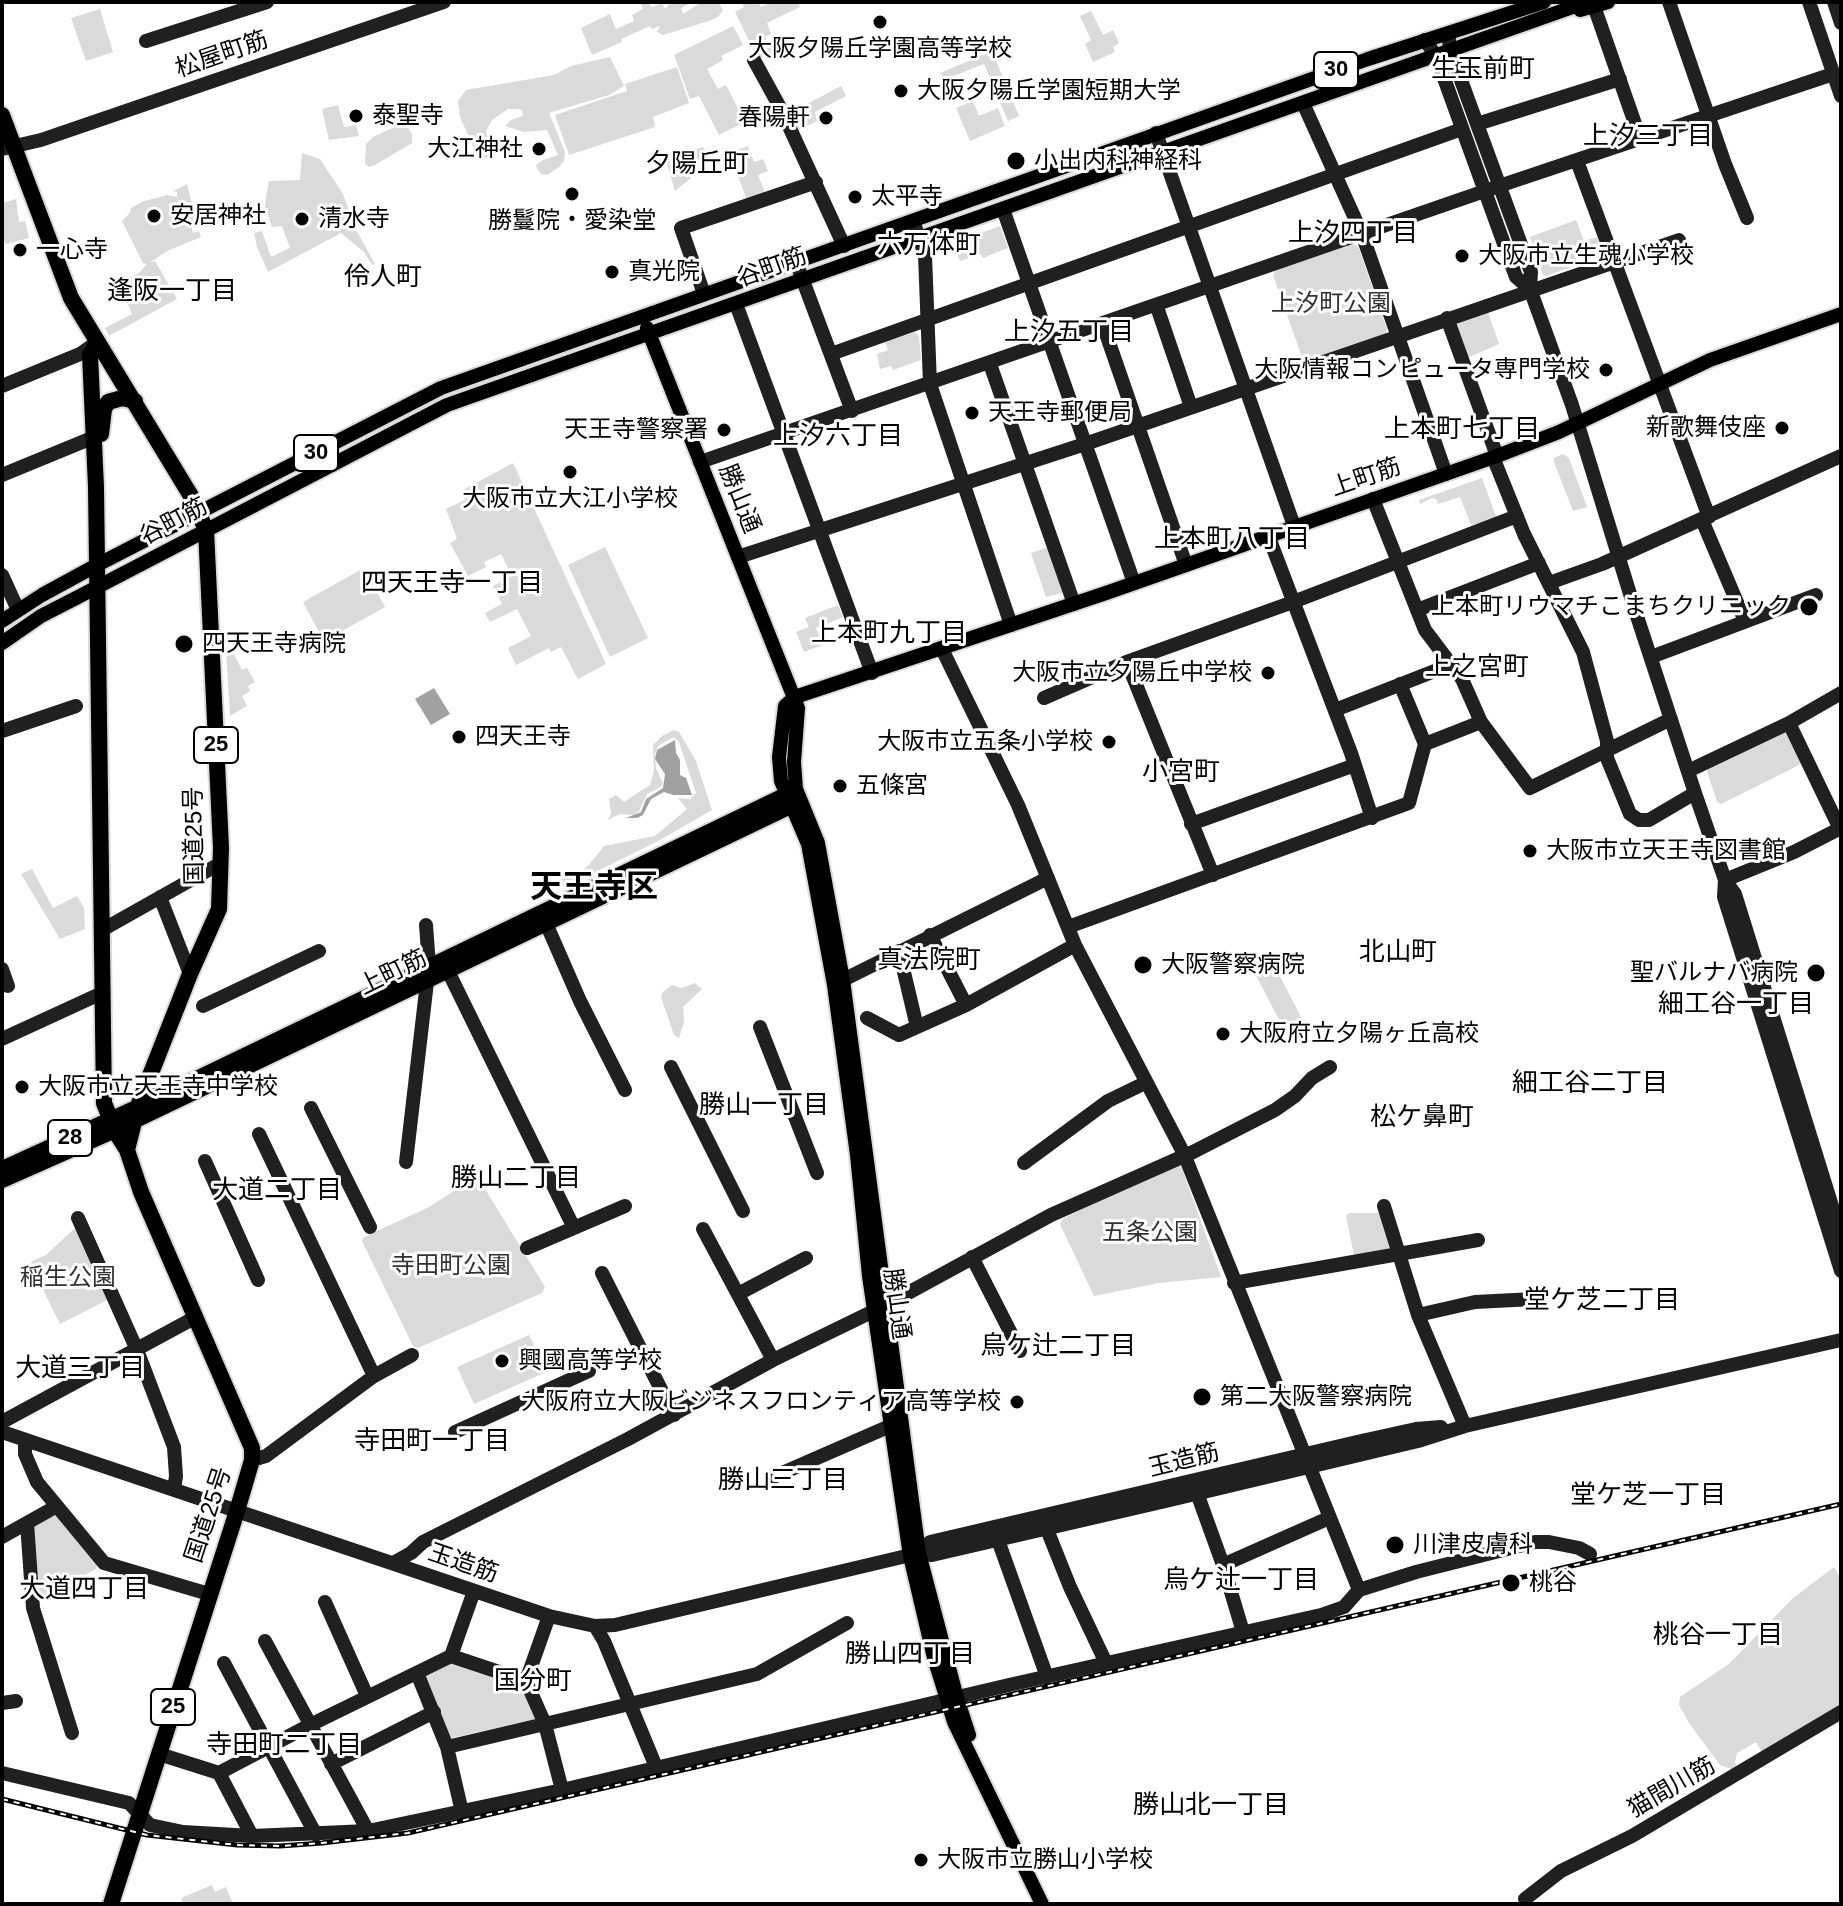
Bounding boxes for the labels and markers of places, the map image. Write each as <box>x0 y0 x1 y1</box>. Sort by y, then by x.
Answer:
marker: 大阪夕陽丘学園高等学校 <box>871 13 889 31</box>
place label: 大阪夕陽丘学園高等学校 <box>748 35 1012 63</box>
place label: 大阪夕陽丘学園短期大学 <box>917 77 1181 105</box>
marker: 大阪夕陽丘学園短期大学 <box>892 82 910 100</box>
place label: 泰聖寺 <box>372 102 444 130</box>
place label: 春陽軒 <box>738 104 810 132</box>
marker: 泰聖寺 <box>347 107 365 125</box>
marker: 春陽軒 <box>817 109 835 127</box>
place label: 大江神社 <box>427 135 523 163</box>
marker: 大江神社 <box>530 140 548 158</box>
place label: 小出内科神経科 <box>1034 147 1202 175</box>
marker: 小出内科神経科 <box>1005 150 1027 172</box>
place label: 太平寺 <box>871 183 943 211</box>
marker: 勝鬘院・愛染堂 <box>563 185 581 203</box>
marker: 太平寺 <box>846 188 864 206</box>
place label: 安居神社 <box>170 202 266 230</box>
place label: 清水寺 <box>318 205 390 233</box>
marker: 安居神社 <box>145 207 163 225</box>
place label: 勝鬘院・愛染堂 <box>488 207 656 235</box>
marker: 清水寺 <box>293 210 311 228</box>
place label: 一心寺 <box>36 236 108 264</box>
marker: 一心寺 <box>11 241 29 259</box>
place label: 大阪市立生魂小学校 <box>1478 242 1694 270</box>
marker: 大阪市立生魂小学校 <box>1453 247 1471 265</box>
place label: 真光院 <box>628 258 700 286</box>
marker: 真光院 <box>603 263 621 281</box>
place label: 大阪情報コンピュータ専門学校 <box>1254 356 1590 384</box>
marker: 大阪情報コンピュータ専門学校 <box>1597 361 1615 379</box>
place label: 天王寺郵便局 <box>988 399 1132 427</box>
marker: 天王寺郵便局 <box>963 404 981 422</box>
place label: 新歌舞伎座 <box>1646 414 1766 442</box>
place label: 天王寺警察署 <box>564 416 708 444</box>
marker: 新歌舞伎座 <box>1773 419 1791 437</box>
marker: 天王寺警察署 <box>715 421 733 439</box>
marker: 大阪市立大江小学校 <box>561 463 579 481</box>
place label: 大阪市立大江小学校 <box>462 485 678 513</box>
place label: 上本町リウマチこまちクリニック <box>1431 593 1791 621</box>
marker: 上本町リウマチこまちクリニック <box>1798 596 1820 618</box>
place label: 四天王寺病院 <box>202 630 346 658</box>
marker: 四天王寺病院 <box>173 633 195 655</box>
place label: 大阪市立夕陽丘中学校 <box>1012 659 1252 687</box>
marker: 大阪市立夕陽丘中学校 <box>1259 664 1277 682</box>
place label: 四天王寺 <box>475 723 571 751</box>
marker: 四天王寺 <box>450 728 468 746</box>
place label: 大阪市立五条小学校 <box>877 728 1093 756</box>
marker: 大阪市立五条小学校 <box>1100 733 1118 751</box>
place label: 五條宮 <box>856 772 928 800</box>
marker: 五條宮 <box>831 777 849 795</box>
place label: 大阪市立天王寺図書館 <box>1546 837 1786 865</box>
marker: 大阪市立天王寺図書館 <box>1521 842 1539 860</box>
place label: 大阪警察病院 <box>1161 951 1305 979</box>
marker: 大阪警察病院 <box>1132 954 1154 976</box>
place label: 聖バルナバ病院 <box>1630 959 1798 987</box>
marker: 聖バルナバ病院 <box>1805 962 1827 984</box>
place label: 大阪府立夕陽ヶ丘高校 <box>1239 1020 1479 1048</box>
marker: 大阪府立夕陽ヶ丘高校 <box>1214 1025 1232 1043</box>
place label: 大阪市立天王寺中学校 <box>38 1073 278 1101</box>
marker: 大阪市立天王寺中学校 <box>13 1078 31 1096</box>
place label: 興國高等学校 <box>518 1347 662 1375</box>
marker: 興國高等学校 <box>493 1352 511 1370</box>
place label: 第二大阪警察病院 <box>1220 1383 1412 1411</box>
marker: 第二大阪警察病院 <box>1191 1386 1213 1408</box>
place label: 大阪府立大阪ビジネスフロンティア高等学校 <box>521 1388 1001 1416</box>
marker: 大阪府立大阪ビジネスフロンティア高等学校 <box>1008 1393 1026 1411</box>
place label: 川津皮膚科 <box>1413 1531 1533 1559</box>
marker: 川津皮膚科 <box>1384 1534 1406 1556</box>
place label: 桃谷 <box>1529 1569 1577 1597</box>
marker: 桃谷 <box>1500 1572 1522 1594</box>
place label: 大阪市立勝山小学校 <box>937 1846 1153 1874</box>
marker: 大阪市立勝山小学校 <box>912 1851 930 1869</box>

